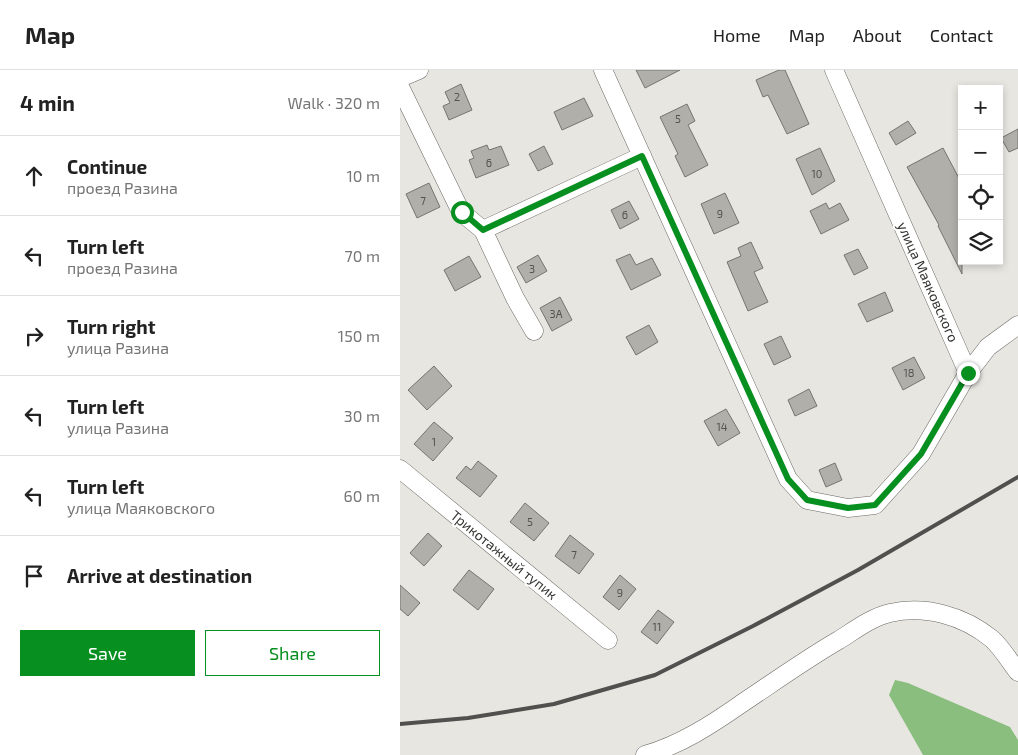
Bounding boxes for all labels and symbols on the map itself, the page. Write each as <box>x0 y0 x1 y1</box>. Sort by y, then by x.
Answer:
house number: 2 <box>454 90 460 103</box>
house number: 5 <box>675 112 681 125</box>
house number: 6 <box>486 156 492 169</box>
house number: 10 <box>811 167 823 180</box>
house number: 7 <box>420 194 426 207</box>
route start <box>451 201 474 224</box>
house number: 9 <box>717 207 723 220</box>
house number: 6 <box>622 208 628 221</box>
street label: улица Маяковского <box>894 219 963 344</box>
house number: 3 <box>529 262 535 275</box>
house number: 3А <box>550 307 563 320</box>
route end <box>957 362 980 385</box>
house number: 18 <box>903 366 915 379</box>
house number: 14 <box>716 420 728 433</box>
house number: 1 <box>432 435 436 448</box>
street label: Трикотажный тупик <box>448 506 561 603</box>
house number: 5 <box>527 515 533 528</box>
house number: 7 <box>571 548 577 561</box>
house number: 9 <box>617 586 623 599</box>
house number: 11 <box>653 620 661 633</box>

